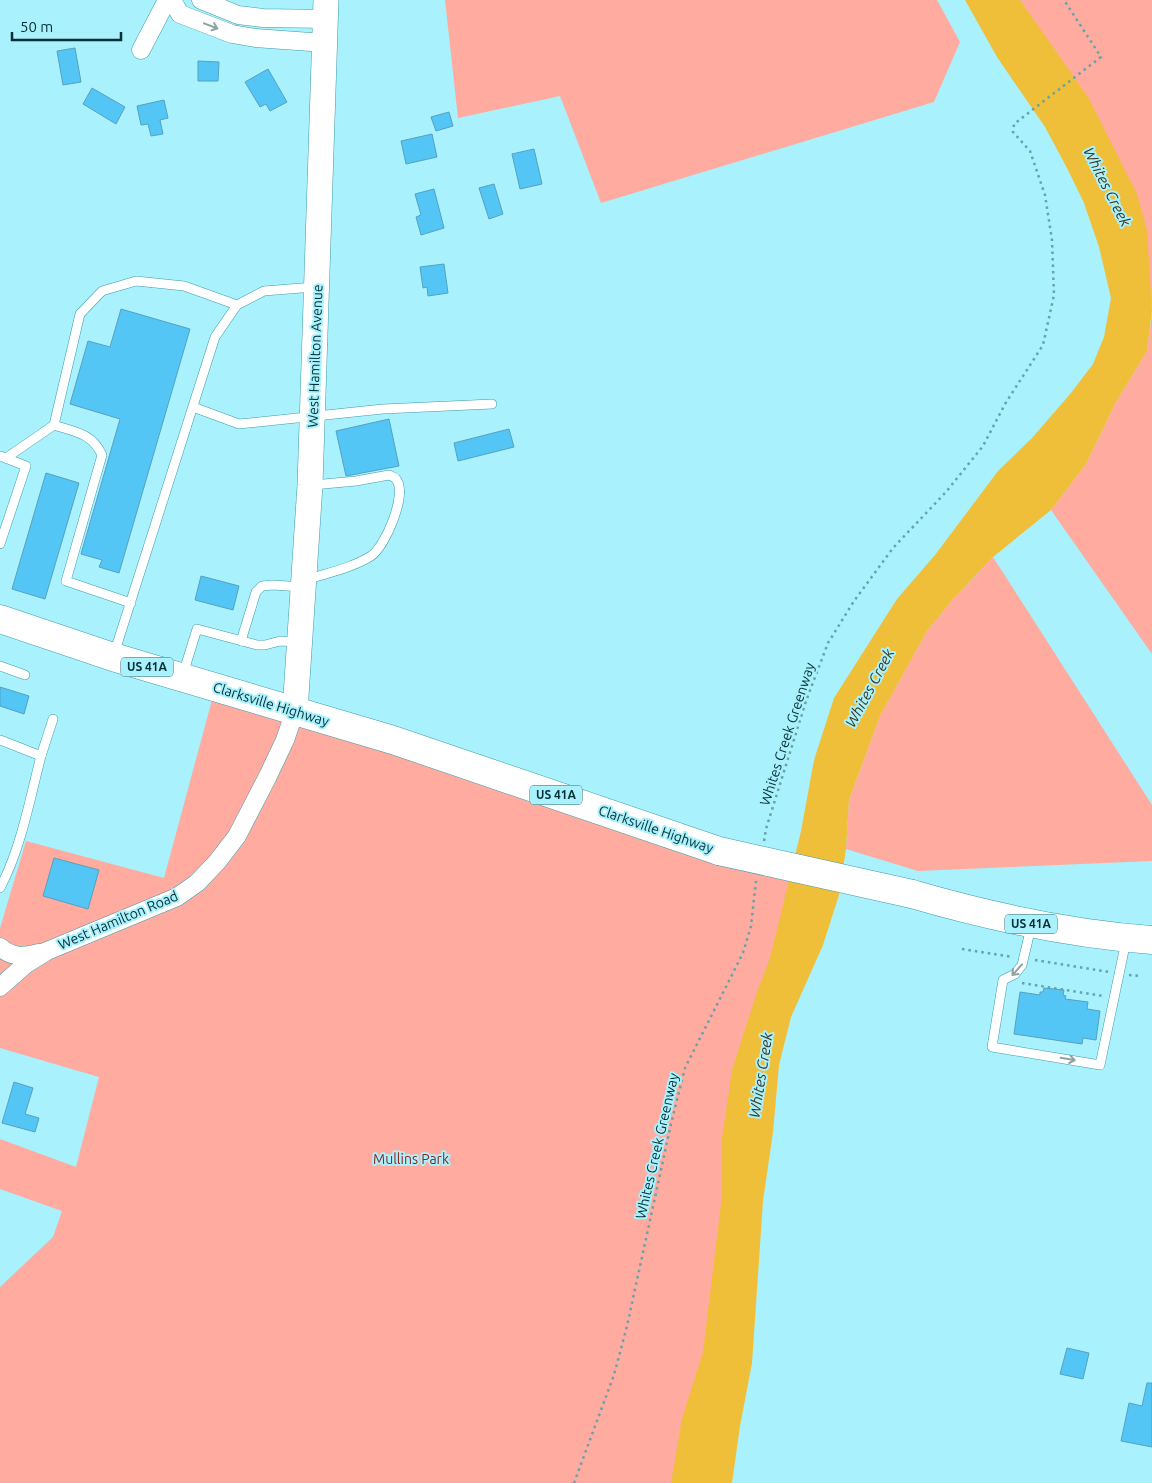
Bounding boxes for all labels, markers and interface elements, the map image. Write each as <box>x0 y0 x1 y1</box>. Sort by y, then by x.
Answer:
scale bar <box>12 10 121 42</box>
text: 50 m <box>20 18 53 35</box>
one-way arrow <box>202 22 218 31</box>
water label: Whites Creek <box>1080 144 1135 229</box>
street label: West Hamilton Avenue <box>305 284 325 428</box>
water label: Whites Creek <box>842 645 897 730</box>
road number: US 41A <box>121 658 173 676</box>
street label: Whites Creek Greenway <box>756 660 818 807</box>
street label: Clarksville Highway <box>211 679 331 729</box>
road number: US 41A <box>530 786 582 804</box>
street label: Clarksville Highway <box>596 802 716 856</box>
street label: West Hamilton Road <box>56 888 180 952</box>
road number: US 41A <box>1005 914 1057 934</box>
one-way arrow <box>1011 963 1022 976</box>
water label: Whites Creek <box>745 1031 776 1119</box>
one-way arrow <box>1060 1055 1076 1065</box>
street label: Whites Creek Greenway <box>632 1071 682 1220</box>
park label: Mullins Park <box>373 1151 449 1167</box>

